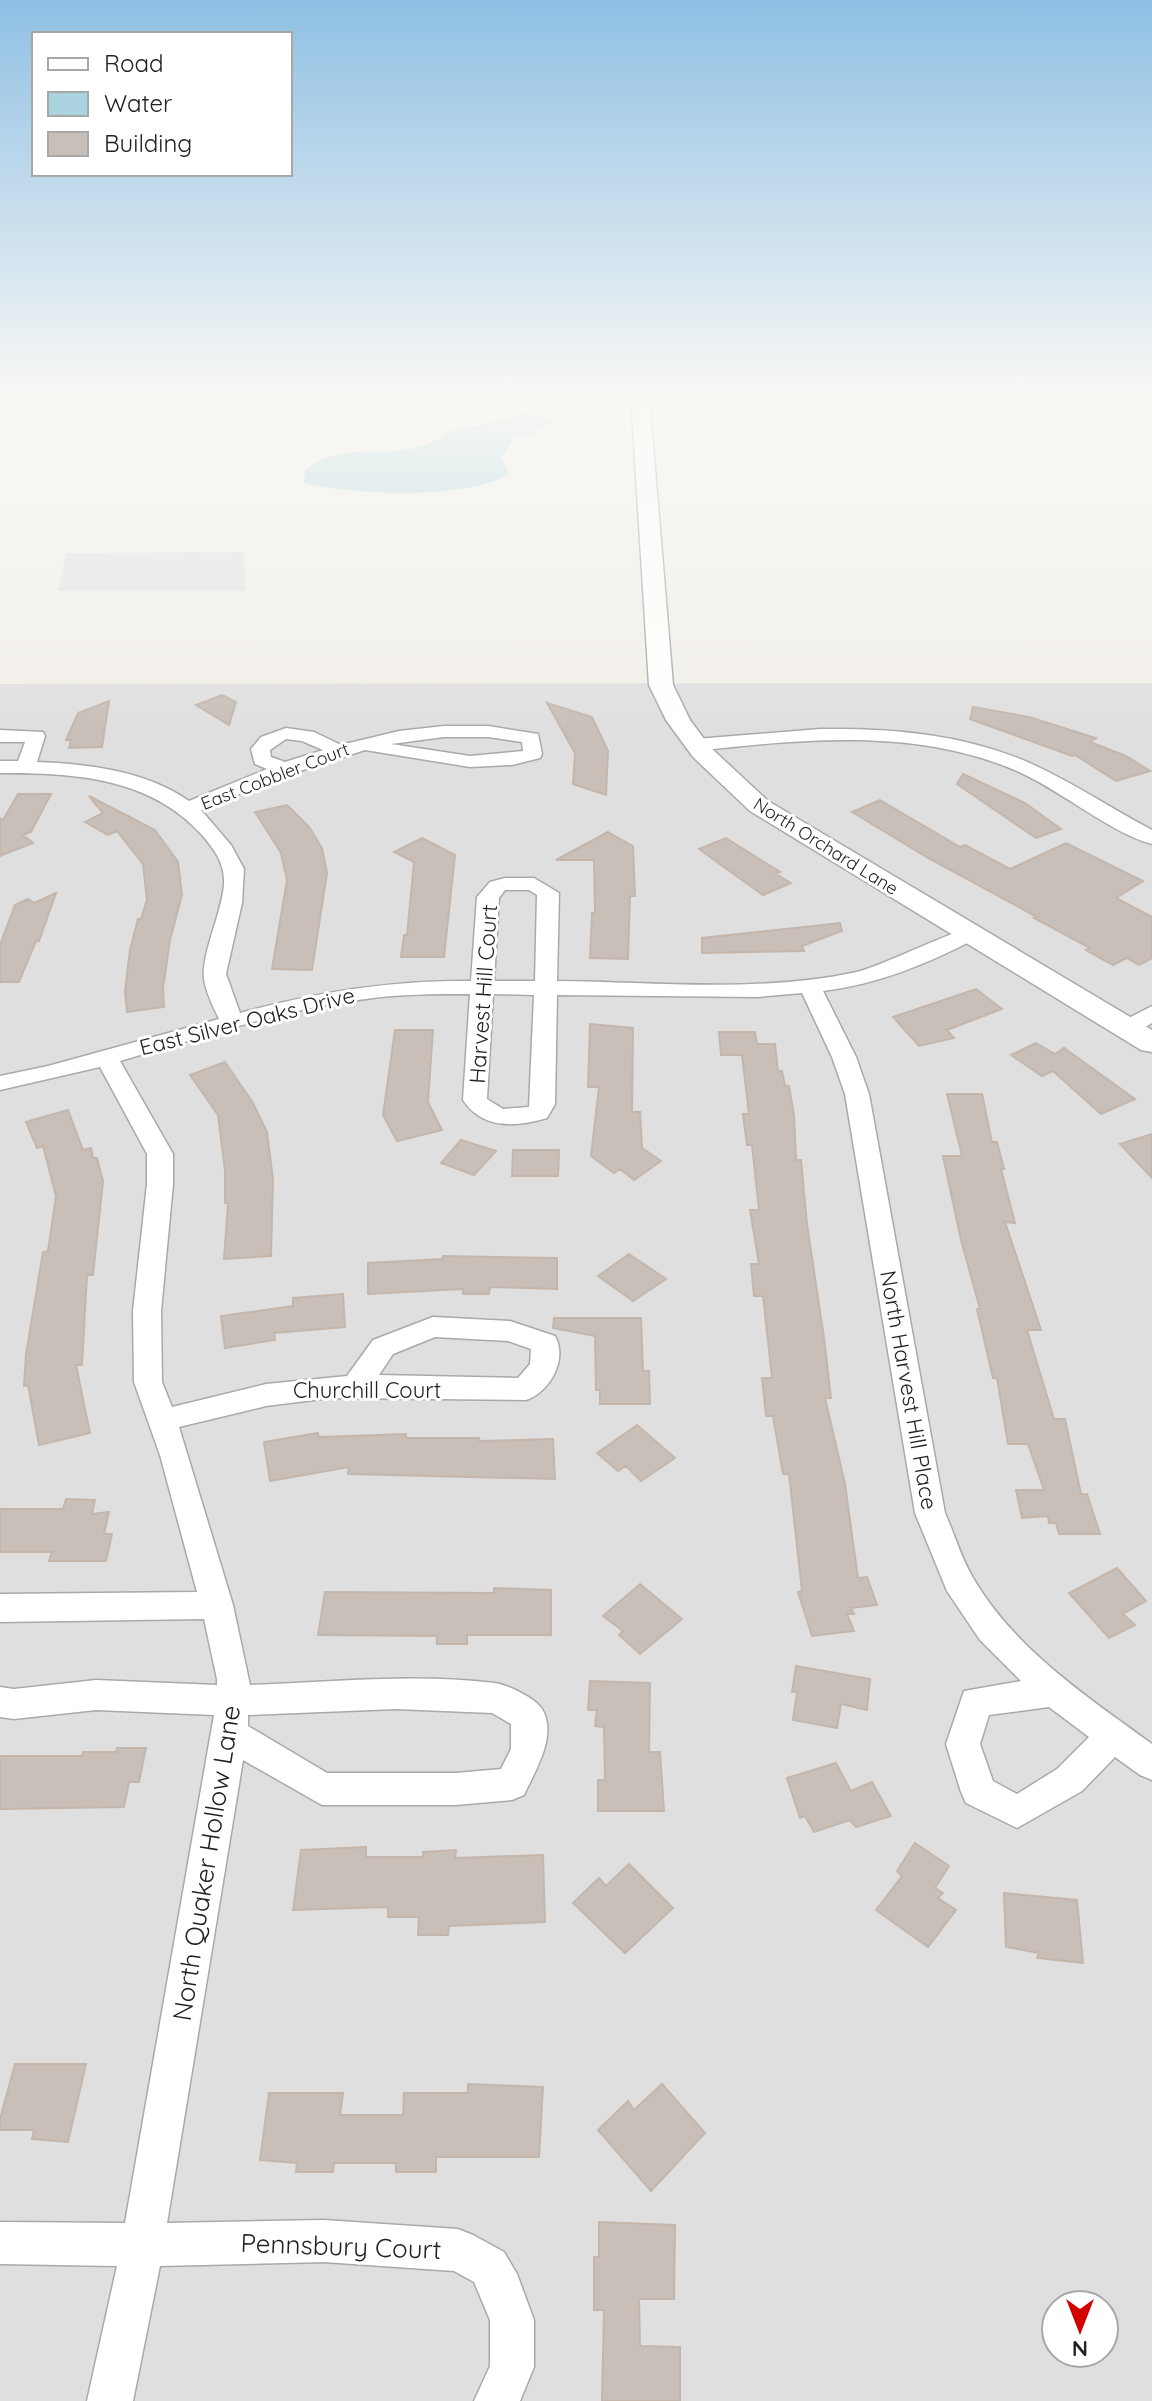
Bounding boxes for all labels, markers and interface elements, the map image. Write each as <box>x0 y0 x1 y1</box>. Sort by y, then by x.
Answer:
legend <box>32 32 292 176</box>
text: Road <box>104 48 164 78</box>
text: Water <box>104 88 172 118</box>
text: Building <box>104 128 192 158</box>
street label: East Cobbler Court <box>198 737 352 815</box>
street label: North Orchard Lane <box>749 792 903 900</box>
street label: Harvest Hill Court <box>463 904 503 1084</box>
street label: East Silver Oaks Drive <box>137 981 357 1061</box>
street label: North Harvest Hill Place <box>874 1268 944 1512</box>
street label: Churchill Court <box>293 1376 441 1404</box>
street label: North Quaker Hollow Lane <box>165 1703 247 2023</box>
street label: Pennsbury Court <box>240 2226 442 2266</box>
north arrow <box>1040 2289 1120 2369</box>
text: N <box>1072 2335 1088 2363</box>

